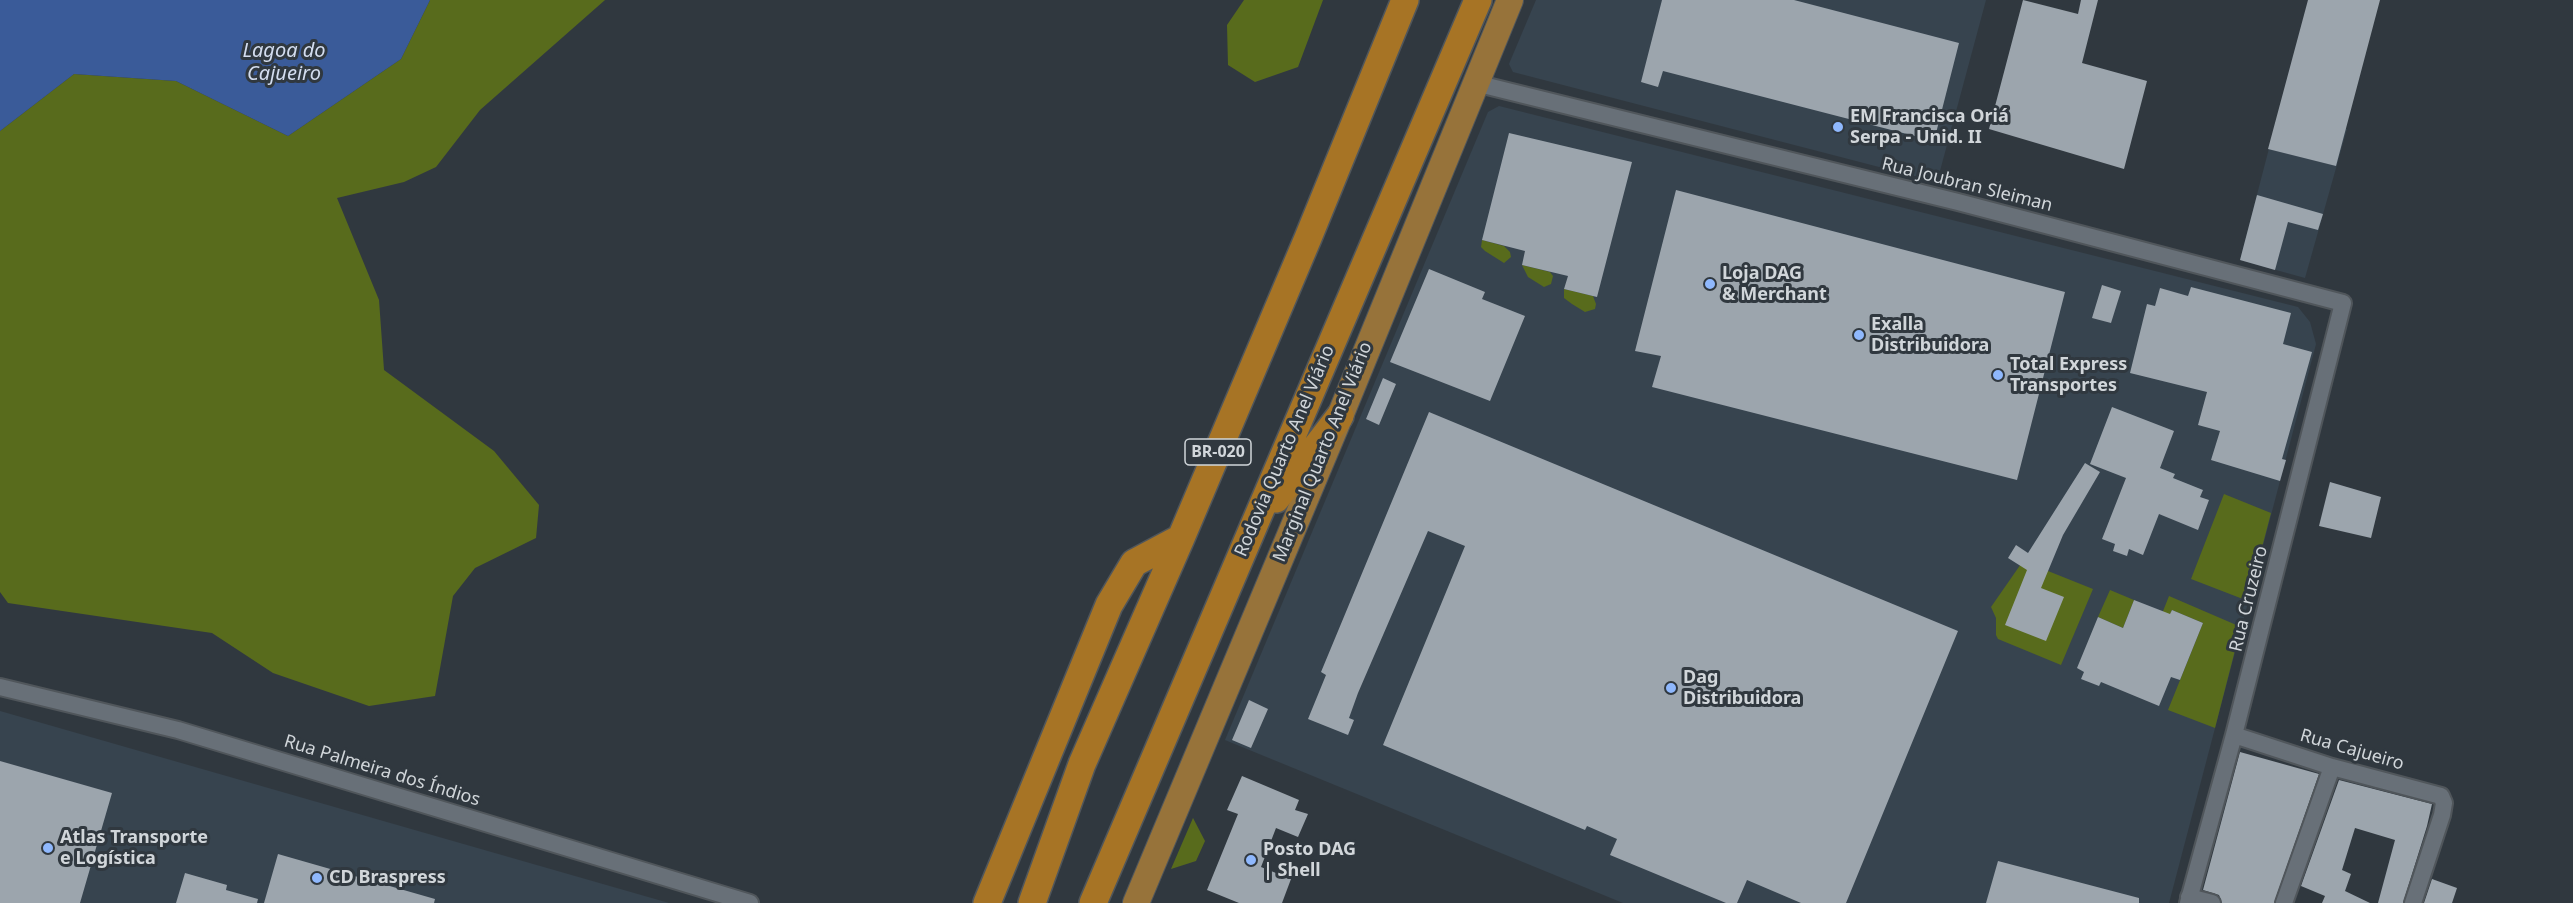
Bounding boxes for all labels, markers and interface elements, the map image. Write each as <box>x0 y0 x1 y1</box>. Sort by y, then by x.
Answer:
water label: Lagoa do Cajueiro <box>242 39 326 86</box>
place label: EM Francisca Oriá Serpa - Unid. II <box>1850 106 2009 148</box>
marker: EM Francisca Oriá Serpa - Unid. II <box>1831 120 1845 134</box>
street label: Rua Joubran Sleiman <box>1879 153 2055 217</box>
place label: Loja DAG & Merchant <box>1722 263 1827 306</box>
marker: Loja DAG & Merchant <box>1703 277 1717 291</box>
place label: Exalla Distribuidora <box>1871 314 1989 356</box>
marker: Exalla Distribuidora <box>1852 328 1866 342</box>
street label: Marginal Quarto Anel Viário <box>1269 339 1377 565</box>
street label: Rodovia Quarto Anel Viário <box>1231 342 1339 560</box>
place label: Total Express Transportes <box>2010 354 2127 397</box>
marker: Total Express Transportes <box>1991 368 2005 382</box>
road number: BR-020 <box>1185 439 1251 465</box>
street label: Rua Cruzeiro <box>2225 544 2273 654</box>
place label: Dag Distribuidora <box>1683 667 1801 710</box>
marker: Dag Distribuidora <box>1664 681 1678 695</box>
street label: Rua Cajueiro <box>2298 725 2406 775</box>
street label: Rua Palmeira dos Índios <box>281 731 483 811</box>
place label: Atlas Transporte e Logística <box>60 827 208 870</box>
place label: Posto DAG | Shell <box>1263 839 1356 882</box>
marker: Atlas Transporte e Logística <box>41 841 55 855</box>
marker: Posto DAG | Shell <box>1244 853 1258 867</box>
place label: CD Braspress <box>329 867 446 889</box>
marker: CD Braspress <box>310 871 324 885</box>

